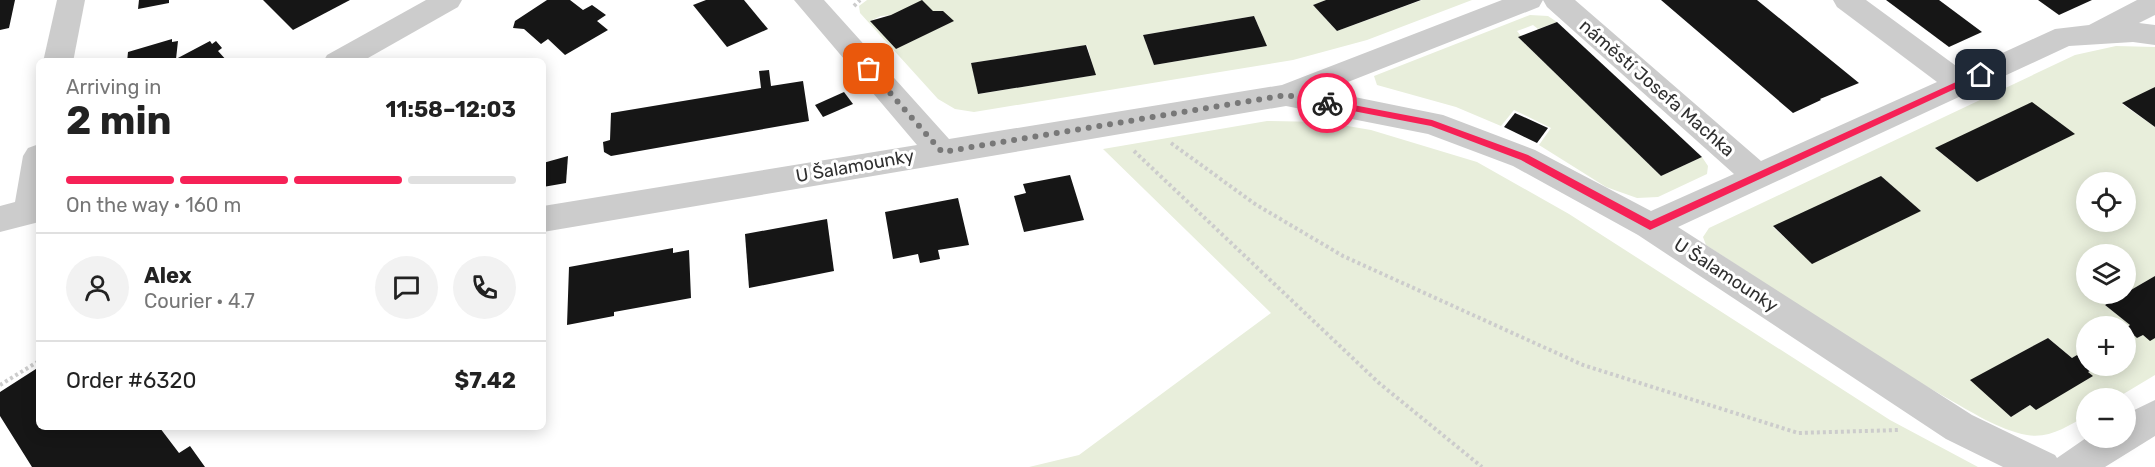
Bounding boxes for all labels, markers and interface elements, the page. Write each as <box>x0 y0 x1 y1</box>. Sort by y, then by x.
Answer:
street label: náměstí Josefa Machka <box>1575 15 1739 161</box>
pin <box>843 43 894 94</box>
pin <box>1955 49 2006 100</box>
icon: bag <box>852 52 885 85</box>
icon: home <box>1964 58 1997 91</box>
courier <box>1297 73 1357 133</box>
text: Arriving in <box>66 75 161 99</box>
icon: bike <box>1311 87 1344 120</box>
text: 11:58–12:03 <box>386 96 516 123</box>
text: 2 min <box>66 98 172 144</box>
street label: U Šalamounky <box>794 145 916 187</box>
map controls <box>2076 172 2136 448</box>
button: locate <box>2076 172 2136 232</box>
text: On the way · 160 m <box>66 193 241 217</box>
street label: U Šalamounky <box>1670 233 1782 317</box>
button: layers <box>2076 244 2136 304</box>
button: person <box>66 256 129 319</box>
button: chat <box>375 256 438 319</box>
button: phone <box>453 256 516 319</box>
text: Alex <box>144 262 192 289</box>
text: Courier · 4.7 <box>144 289 255 313</box>
button: + <box>2076 316 2136 376</box>
text: Order #6320 <box>66 367 196 394</box>
text: $7.42 <box>455 367 516 394</box>
button: − <box>2076 388 2136 448</box>

